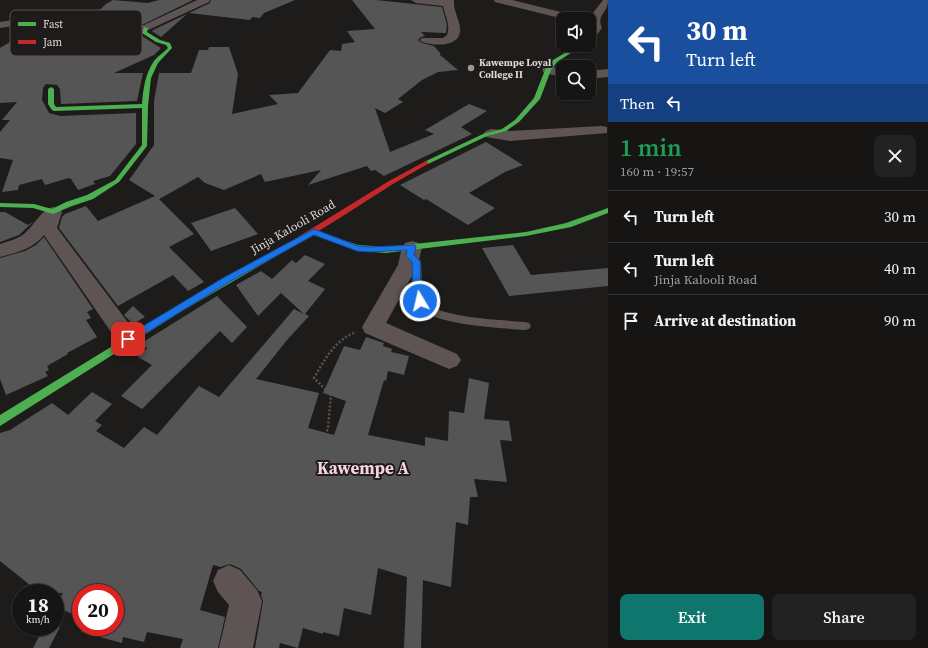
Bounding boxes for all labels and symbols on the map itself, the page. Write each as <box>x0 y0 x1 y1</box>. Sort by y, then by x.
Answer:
legend <box>10 10 142 56</box>
text: Fast <box>43 17 63 32</box>
text: Jam <box>42 35 62 50</box>
place label: Kawempe Loyal College II <box>479 56 551 81</box>
marker: Kawempe Loyal College II <box>466 63 476 73</box>
street label: Jinja Kalooli Road <box>247 196 338 258</box>
position arrow <box>399 280 441 322</box>
pin <box>111 322 145 356</box>
district label: Kawempe A <box>317 456 409 480</box>
speed limit sign: 20 <box>72 584 124 636</box>

